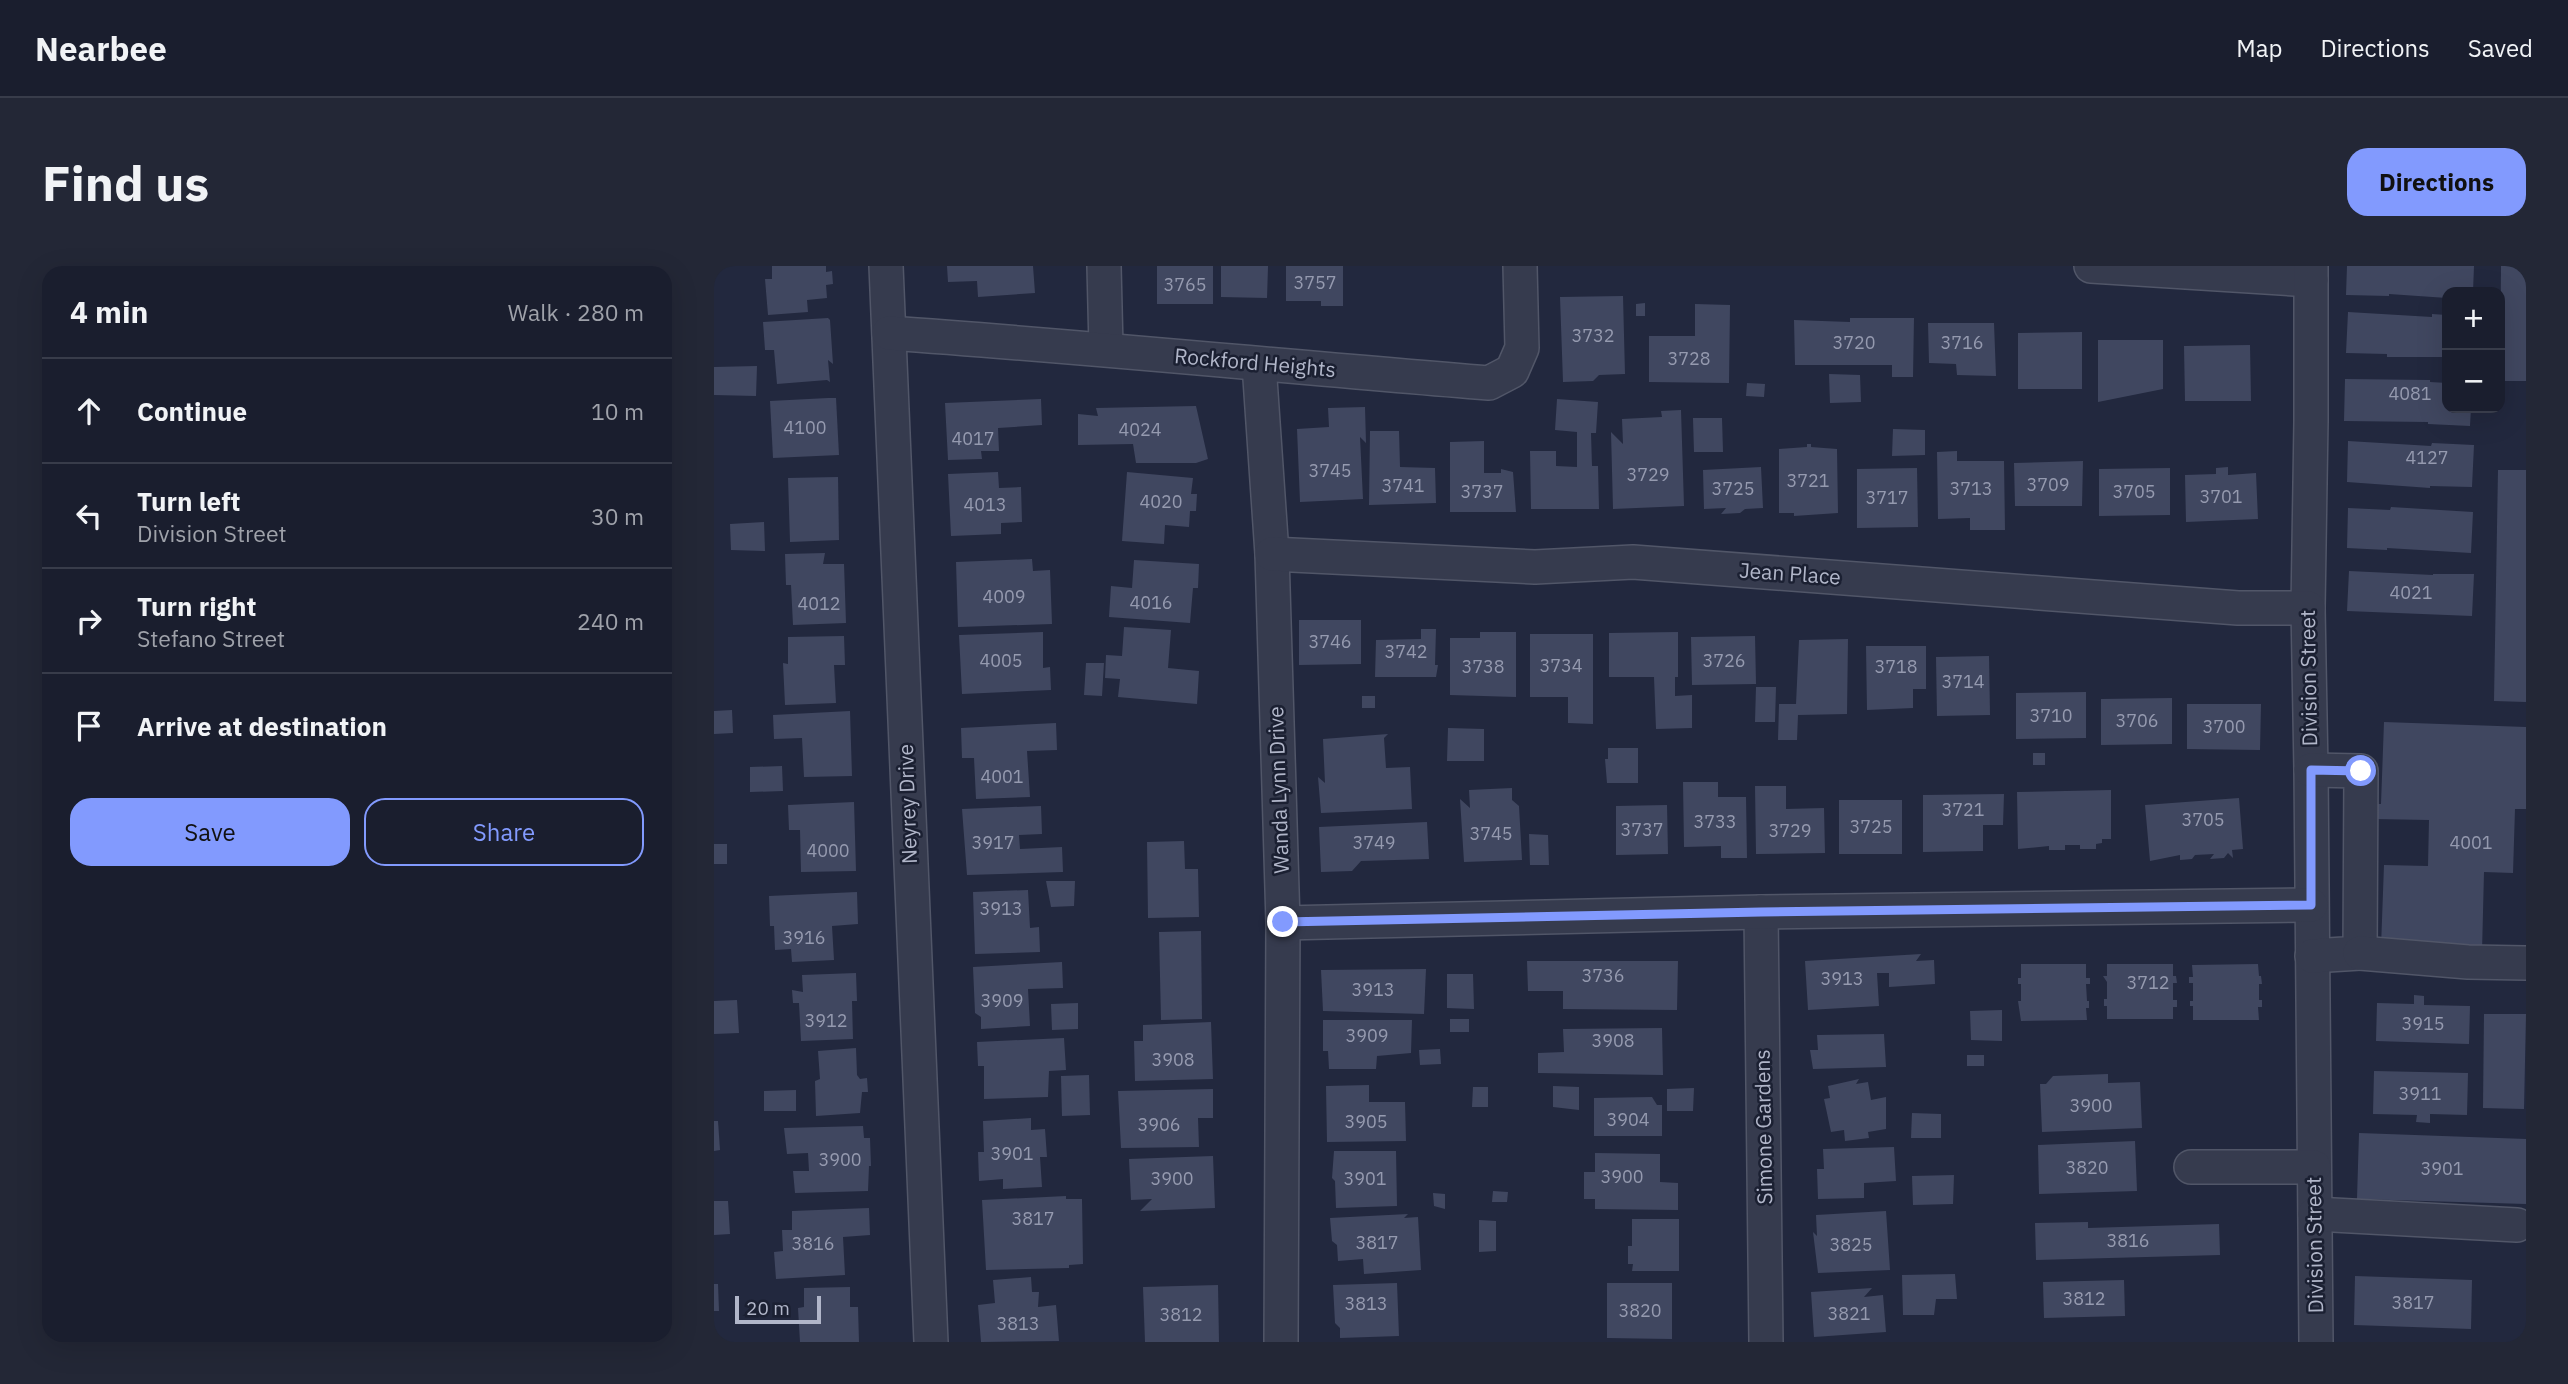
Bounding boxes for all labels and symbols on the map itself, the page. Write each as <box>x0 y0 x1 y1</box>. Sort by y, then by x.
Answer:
house number: 3757 <box>1293 271 1337 294</box>
house number: 3765 <box>1163 273 1207 296</box>
house number: 3732 <box>1571 324 1615 347</box>
house number: 3720 <box>1832 331 1876 354</box>
house number: 3716 <box>1940 331 1984 354</box>
street label: Rockford Heights <box>1173 341 1337 383</box>
house number: 3728 <box>1667 347 1711 370</box>
house number: 4081 <box>2388 382 2432 405</box>
house number: 4100 <box>783 416 827 439</box>
house number: 4024 <box>1118 418 1162 441</box>
house number: 4017 <box>951 427 995 450</box>
house number: 4127 <box>2405 446 2449 469</box>
house number: 3745 <box>1308 459 1352 482</box>
house number: 3729 <box>1626 463 1670 486</box>
house number: 3721 <box>1786 469 1830 492</box>
house number: 3709 <box>2026 473 2070 496</box>
house number: 3741 <box>1381 474 1425 497</box>
house number: 3725 <box>1711 477 1755 500</box>
house number: 3713 <box>1949 477 1993 500</box>
house number: 3737 <box>1460 480 1504 503</box>
house number: 3705 <box>2112 480 2156 503</box>
house number: 3701 <box>2199 485 2243 508</box>
house number: 3717 <box>1865 486 1909 509</box>
house number: 4020 <box>1139 490 1183 513</box>
house number: 4013 <box>963 493 1007 516</box>
street label: Jean Place <box>1738 555 1842 591</box>
house number: 4021 <box>2389 581 2433 604</box>
house number: 4009 <box>982 585 1026 608</box>
house number: 4016 <box>1129 591 1173 614</box>
house number: 4012 <box>797 592 841 615</box>
street label: Division Street <box>2293 609 2323 747</box>
house number: 3746 <box>1308 630 1352 653</box>
house number: 3742 <box>1384 640 1428 663</box>
house number: 4005 <box>979 649 1023 672</box>
house number: 3726 <box>1702 649 1746 672</box>
house number: 3734 <box>1539 654 1583 677</box>
house number: 3738 <box>1461 655 1505 678</box>
house number: 3718 <box>1874 655 1918 678</box>
house number: 3714 <box>1941 670 1985 693</box>
house number: 3710 <box>2029 704 2073 727</box>
street label: Wanda Lynn Drive <box>1261 706 1295 874</box>
house number: 3706 <box>2115 709 2159 732</box>
house number: 3700 <box>2202 715 2246 738</box>
street label: Neyrey Drive <box>891 744 923 864</box>
route start <box>2345 755 2376 786</box>
house number: 4001 <box>980 765 1024 788</box>
house number: 3721 <box>1941 798 1985 821</box>
house number: 3705 <box>2181 808 2225 831</box>
house number: 3733 <box>1693 810 1737 833</box>
house number: 3725 <box>1849 815 1893 838</box>
house number: 3737 <box>1620 818 1664 841</box>
house number: 3729 <box>1768 819 1812 842</box>
house number: 3745 <box>1469 822 1513 845</box>
house number: 3917 <box>971 831 1015 854</box>
house number: 3749 <box>1352 831 1396 854</box>
house number: 4001 <box>2449 831 2493 854</box>
house number: 4000 <box>806 839 850 862</box>
house number: 3913 <box>979 897 1023 920</box>
route end <box>1267 906 1298 937</box>
house number: 3916 <box>782 926 826 949</box>
house number: 3736 <box>1581 964 1625 987</box>
house number: 3913 <box>1820 967 1864 990</box>
house number: 3712 <box>2126 971 2170 994</box>
house number: 3913 <box>1351 978 1395 1001</box>
house number: 3909 <box>980 989 1024 1012</box>
house number: 3912 <box>804 1009 848 1032</box>
house number: 3915 <box>2401 1012 2445 1035</box>
house number: 3909 <box>1345 1024 1389 1047</box>
house number: 3908 <box>1591 1029 1635 1052</box>
house number: 3908 <box>1151 1048 1195 1071</box>
street label: Simone Gardens <box>1748 1049 1778 1205</box>
house number: 3911 <box>2398 1082 2442 1105</box>
house number: 3900 <box>2069 1094 2113 1117</box>
house number: 3904 <box>1606 1108 1650 1131</box>
house number: 3905 <box>1344 1110 1388 1133</box>
house number: 3906 <box>1137 1113 1181 1136</box>
house number: 3901 <box>990 1142 1034 1165</box>
house number: 3900 <box>818 1148 862 1171</box>
house number: 3820 <box>2065 1156 2109 1179</box>
house number: 3901 <box>2420 1157 2464 1180</box>
house number: 3900 <box>1600 1165 1644 1188</box>
house number: 3900 <box>1150 1167 1194 1190</box>
house number: 3901 <box>1343 1167 1387 1190</box>
street label: Division Street <box>2299 1176 2329 1314</box>
house number: 3817 <box>1011 1207 1055 1230</box>
house number: 3816 <box>2106 1229 2150 1252</box>
house number: 3817 <box>1355 1231 1399 1254</box>
house number: 3816 <box>791 1232 835 1255</box>
house number: 3825 <box>1829 1233 1873 1256</box>
house number: 3812 <box>2062 1287 2106 1310</box>
house number: 3817 <box>2391 1291 2435 1314</box>
house number: 3813 <box>1344 1292 1388 1315</box>
scale bar <box>735 1293 821 1325</box>
house number: 3820 <box>1618 1299 1662 1322</box>
house number: 3821 <box>1827 1302 1871 1325</box>
house number: 3812 <box>1159 1303 1203 1326</box>
house number: 3813 <box>996 1312 1040 1335</box>

